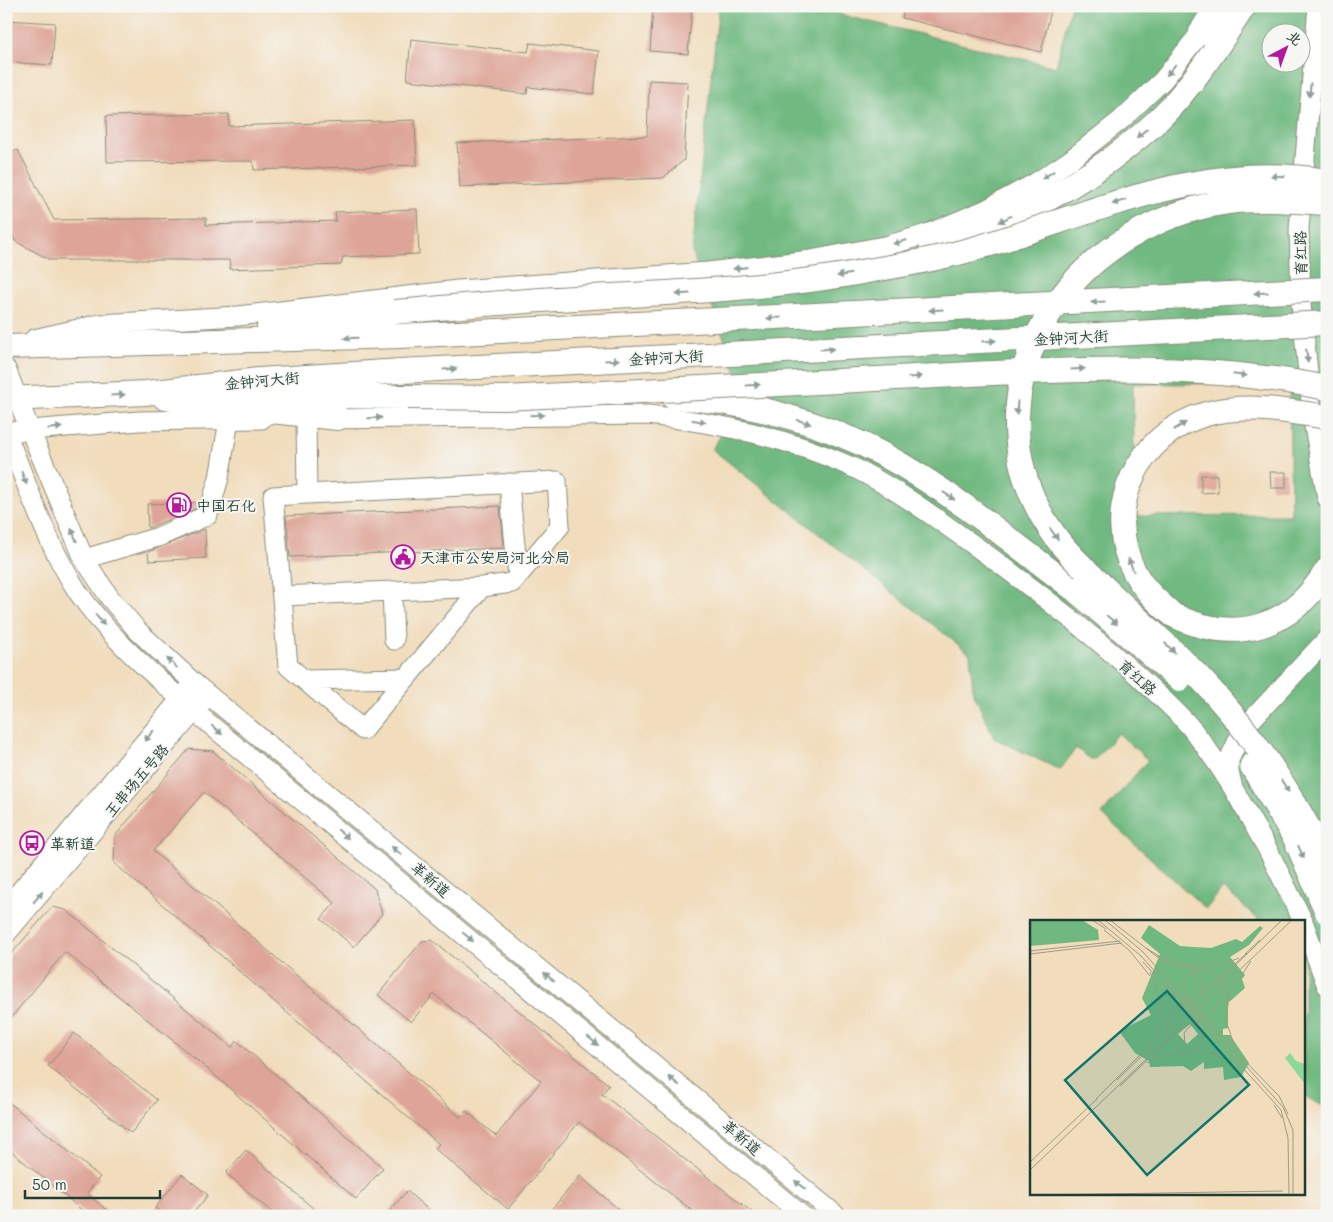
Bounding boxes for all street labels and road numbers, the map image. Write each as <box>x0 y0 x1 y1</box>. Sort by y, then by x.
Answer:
street label: 育红路 <box>1290 230 1310 276</box>
street label: 金钟河大街 <box>1033 325 1109 349</box>
street label: 金钟河大街 <box>628 345 704 369</box>
street label: 金钟河大街 <box>224 367 300 393</box>
street label: 育红路 <box>1115 655 1161 699</box>
street label: 王串场五号路 <box>99 739 173 821</box>
street label: 革新道 <box>407 857 455 901</box>
street label: 革新道 <box>718 1115 766 1159</box>

